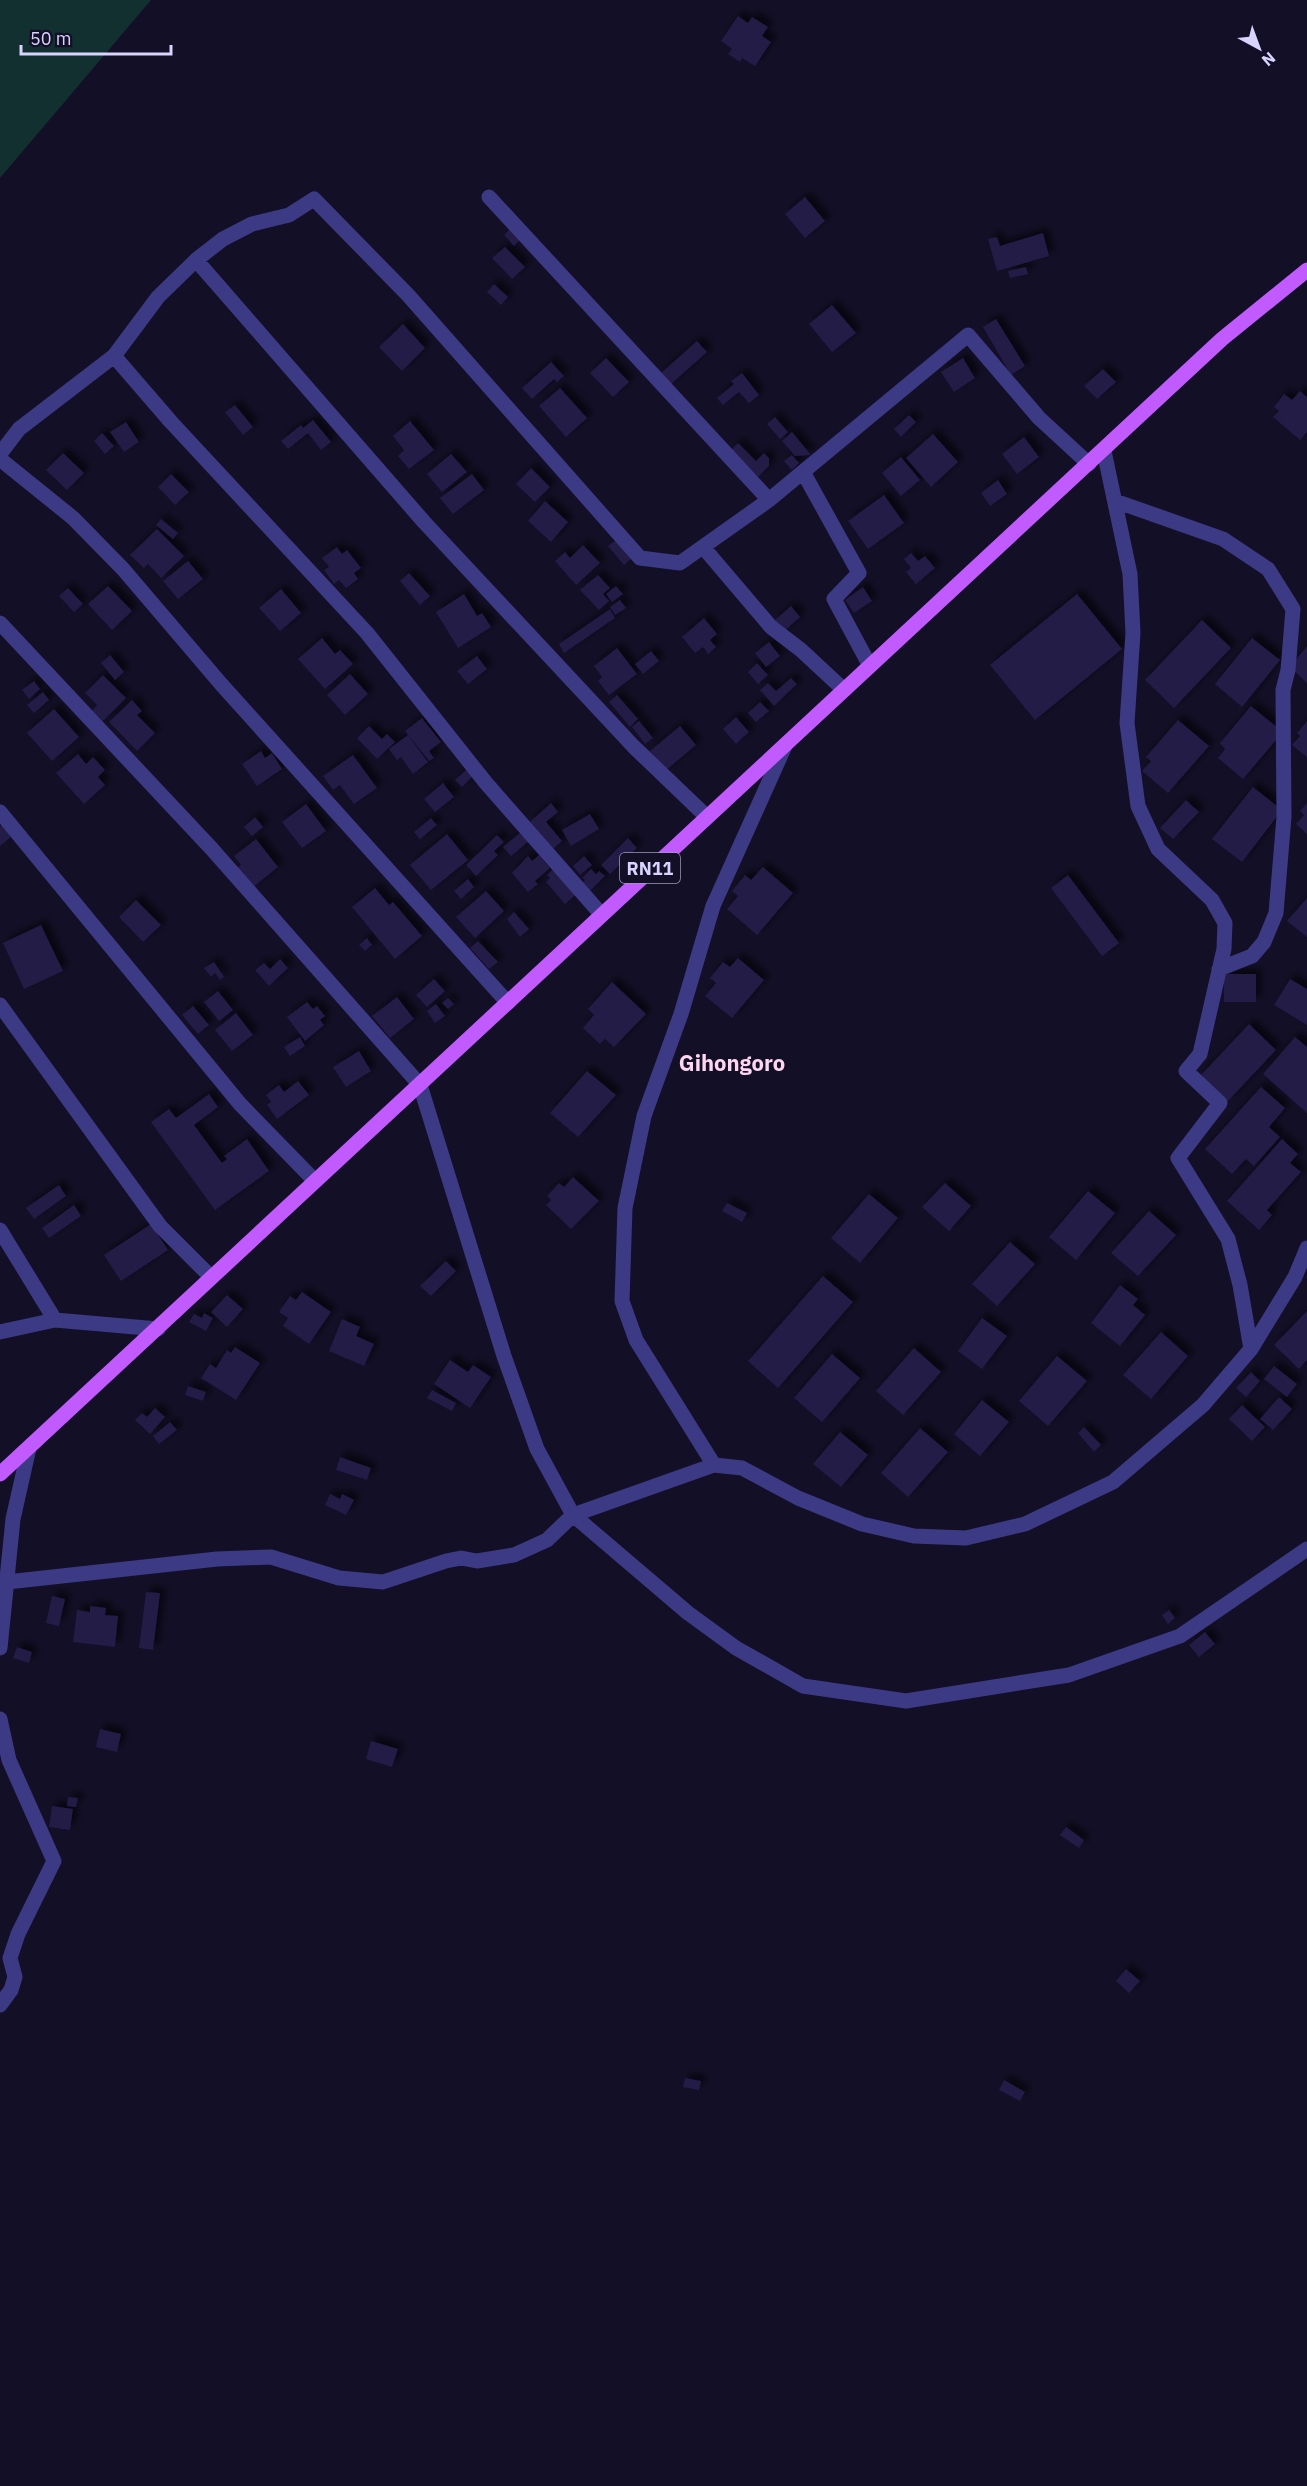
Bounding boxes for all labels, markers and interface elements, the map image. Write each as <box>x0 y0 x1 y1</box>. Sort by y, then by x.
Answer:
scale bar <box>21 18 171 56</box>
north arrow <box>1229 18 1289 78</box>
text: 50 m <box>30 27 72 50</box>
text: N <box>1258 48 1280 71</box>
road number: RN11 <box>620 853 680 883</box>
district label: Gihongoro <box>679 1048 785 1077</box>

